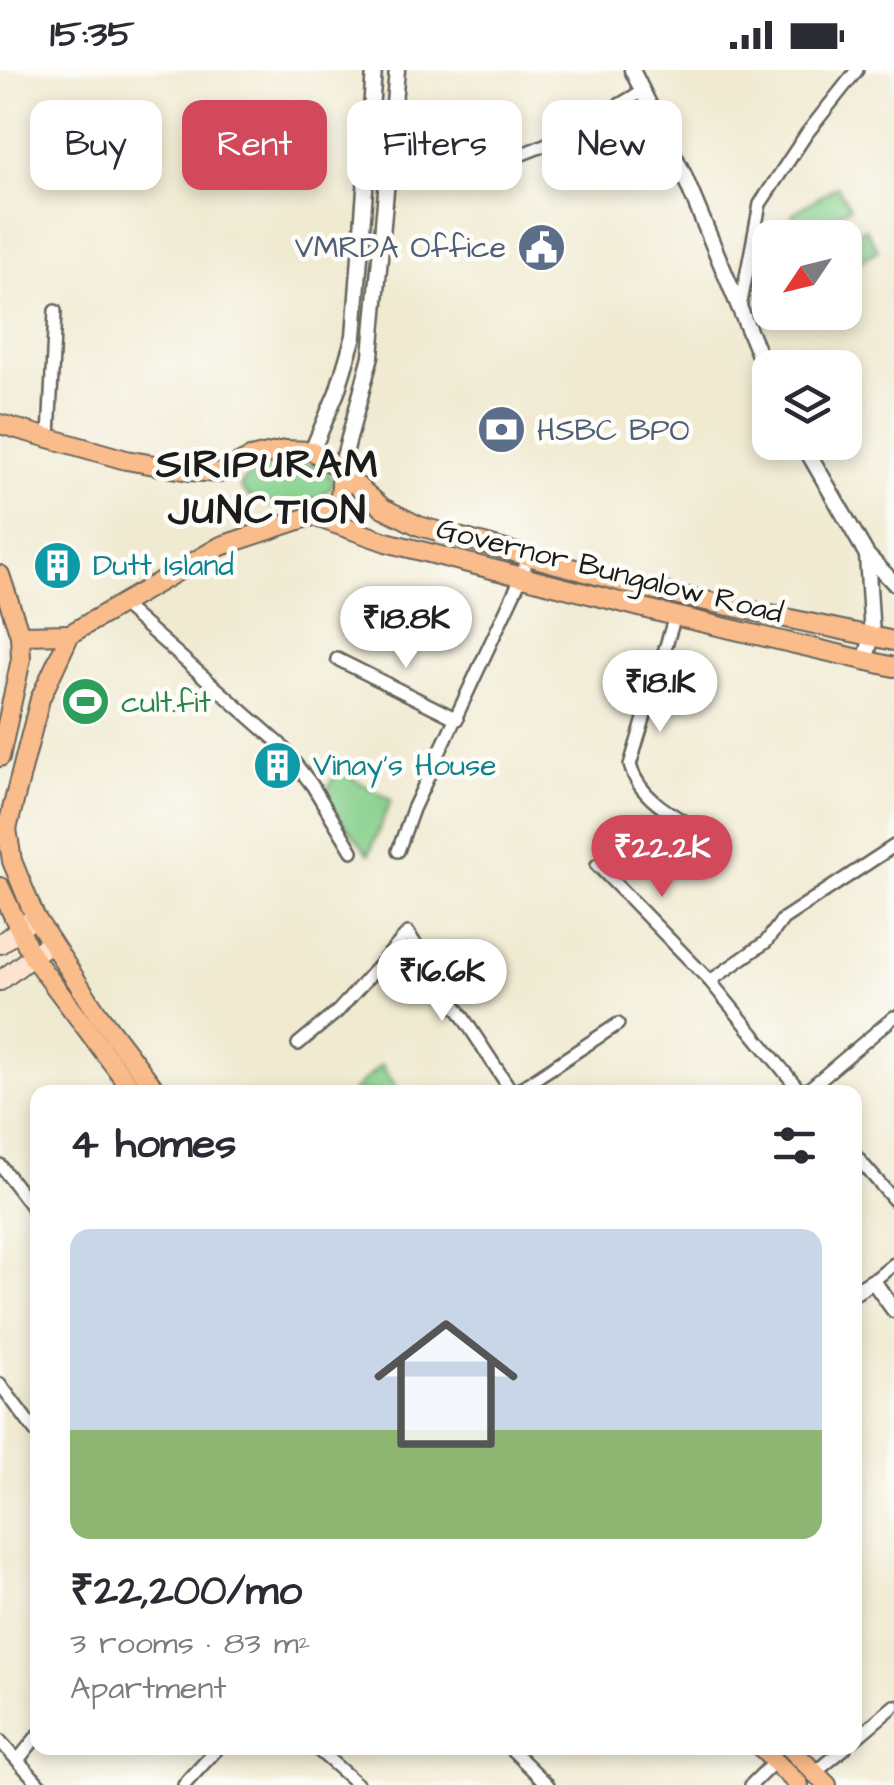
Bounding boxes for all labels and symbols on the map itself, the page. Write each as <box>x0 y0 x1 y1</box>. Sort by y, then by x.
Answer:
north arrow <box>752 220 862 330</box>
public building icon: VMRDA Office <box>515 221 567 273</box>
place label: VMRDA Office <box>295 227 506 269</box>
bank icon: HSBC BPO <box>476 404 528 456</box>
place label: HSBC BPO <box>537 410 690 452</box>
district label: SIRIPURAM JUNCTION <box>155 438 380 539</box>
street label: Governor Bungalow Road <box>432 508 787 635</box>
building icon: Dutt Island <box>32 539 84 591</box>
place label: Dutt Island <box>93 545 234 587</box>
pin: ₹18.8K <box>325 586 487 671</box>
pin: ₹18.1K <box>579 650 741 735</box>
sports icon: cult.fit <box>60 676 112 728</box>
place label: cult.fit <box>121 682 211 724</box>
building icon: Vinay's House <box>252 739 304 791</box>
place label: Vinay's House <box>313 745 497 788</box>
pin: ₹22.2K <box>581 815 743 900</box>
pin: ₹16.6K <box>361 939 523 1024</box>

